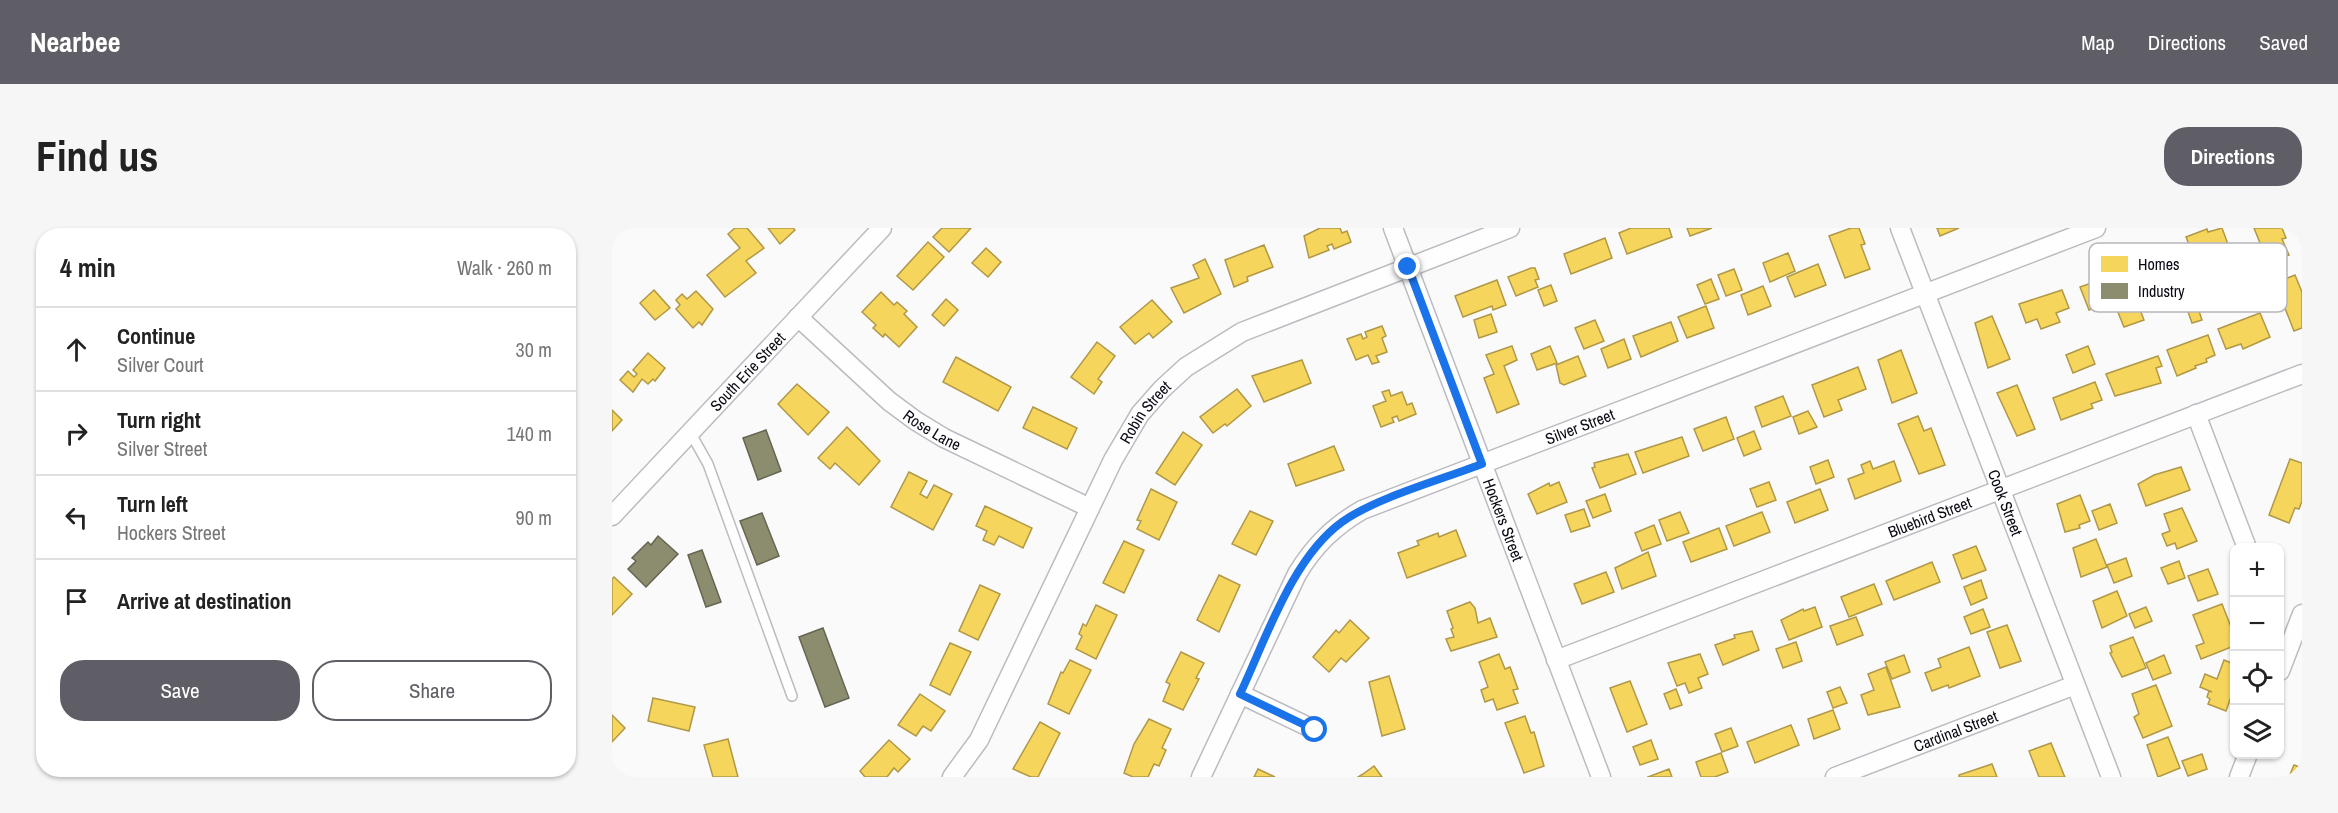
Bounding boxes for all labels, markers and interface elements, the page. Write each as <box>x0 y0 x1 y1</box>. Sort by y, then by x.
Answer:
text: Nearbee <box>30 23 121 61</box>
text: Map <box>2081 28 2115 57</box>
text: Directions <box>2148 28 2226 57</box>
text: Saved <box>2259 28 2308 57</box>
button: Directions <box>2164 127 2302 186</box>
text: Find us <box>36 128 158 184</box>
legend <box>2089 243 2287 312</box>
text: 4 min <box>60 250 116 285</box>
route end <box>1394 253 1420 279</box>
text: Homes <box>2138 253 2180 275</box>
text: Walk · 260 m <box>457 254 552 281</box>
text: Industry <box>2138 280 2185 302</box>
text: Continue <box>117 321 195 351</box>
street label: South Erie Street <box>705 327 790 416</box>
icon: ahead <box>60 333 93 366</box>
text: 30 m <box>516 336 552 363</box>
text: Silver Court <box>117 351 204 378</box>
street label: Robin Street <box>1114 375 1176 448</box>
street label: Silver Street <box>1542 403 1618 450</box>
street label: Rose Lane <box>899 404 965 456</box>
text: Turn right <box>117 405 201 435</box>
icon: right <box>60 417 93 450</box>
text: 140 m <box>506 420 552 447</box>
text: Silver Street <box>117 435 207 462</box>
street label: Cook Street <box>1983 466 2028 539</box>
street label: Hockers Street <box>1478 475 1529 565</box>
text: Turn left <box>117 489 188 519</box>
street label: Bluebird Street <box>1885 491 1975 543</box>
icon: left <box>60 501 93 534</box>
text: 90 m <box>516 504 552 531</box>
text: Hockers Street <box>117 519 225 546</box>
map controls <box>2230 543 2284 759</box>
button: + <box>2230 543 2284 597</box>
icon: arrive <box>60 585 93 618</box>
text: Arrive at destination <box>117 586 291 616</box>
button: − <box>2230 597 2284 651</box>
button: locate <box>2230 651 2284 705</box>
button: Save <box>60 660 300 721</box>
button: Share <box>312 660 552 721</box>
street label: Cardinal Street <box>1910 705 2001 757</box>
button: layers <box>2230 705 2284 759</box>
route start <box>1301 716 1327 742</box>

